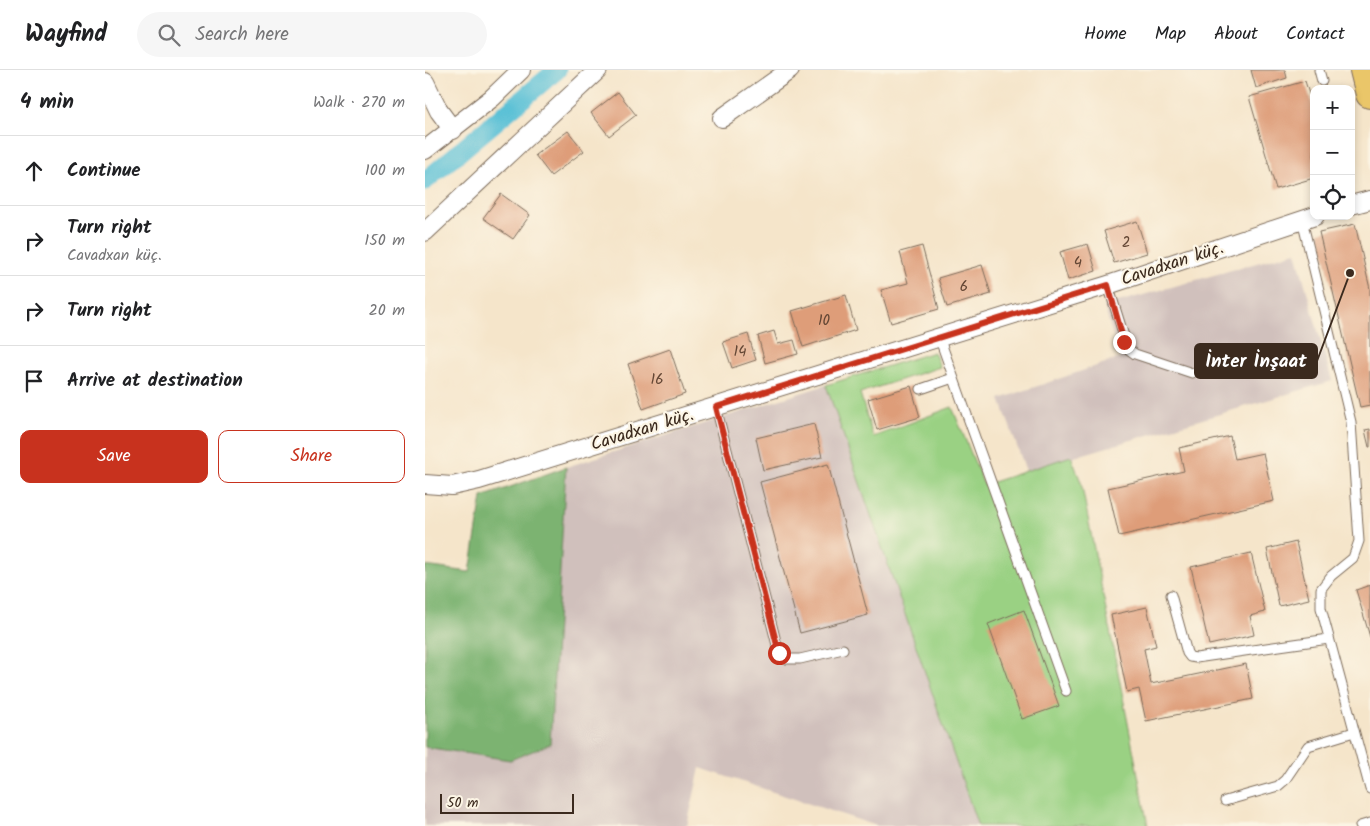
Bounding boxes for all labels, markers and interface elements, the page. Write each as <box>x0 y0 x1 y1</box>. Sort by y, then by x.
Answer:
search box <box>137 12 487 57</box>
text: Wayfind <box>25 15 107 54</box>
text: Search here <box>195 20 289 50</box>
text: Home <box>1084 20 1127 49</box>
text: Map <box>1155 20 1186 49</box>
text: About <box>1214 20 1258 49</box>
text: Contact <box>1286 20 1345 49</box>
icon: search <box>155 21 183 49</box>
map controls <box>1310 85 1355 220</box>
button: + <box>1310 85 1355 130</box>
text: 4 min <box>20 86 74 119</box>
text: Walk · 270 m <box>313 90 405 115</box>
button: − <box>1310 130 1355 175</box>
text: Continue <box>67 156 140 186</box>
icon: ahead <box>20 157 48 185</box>
text: 100 m <box>365 158 405 183</box>
button: locate <box>1310 175 1355 220</box>
text: Turn right <box>67 213 152 243</box>
icon: right <box>20 227 48 255</box>
text: 150 m <box>364 228 405 253</box>
house number: 2 <box>1122 231 1130 255</box>
street label: Cavadxan küç. <box>1117 234 1228 295</box>
text: Cavadxan küç. <box>67 243 162 268</box>
house number: 4 <box>1074 251 1082 275</box>
house number: 6 <box>960 275 968 299</box>
text: Turn right <box>67 296 152 326</box>
icon: right <box>20 297 48 325</box>
text: 20 m <box>369 298 405 323</box>
house number: 10 <box>818 309 831 333</box>
route end <box>1113 331 1136 354</box>
house number: 14 <box>734 340 746 364</box>
callout: İnter İnşaat <box>1195 344 1317 378</box>
text: İnter İnşaat <box>1205 347 1307 377</box>
text: Arrive at destination <box>67 366 243 396</box>
icon: arrive <box>20 367 48 395</box>
house number: 16 <box>650 368 664 392</box>
street label: Cavadxan küç. <box>587 401 698 460</box>
button: Save <box>20 430 208 483</box>
button: Share <box>218 430 405 483</box>
route start <box>768 642 791 665</box>
scale bar <box>440 791 574 814</box>
text: 50 m <box>447 792 478 814</box>

